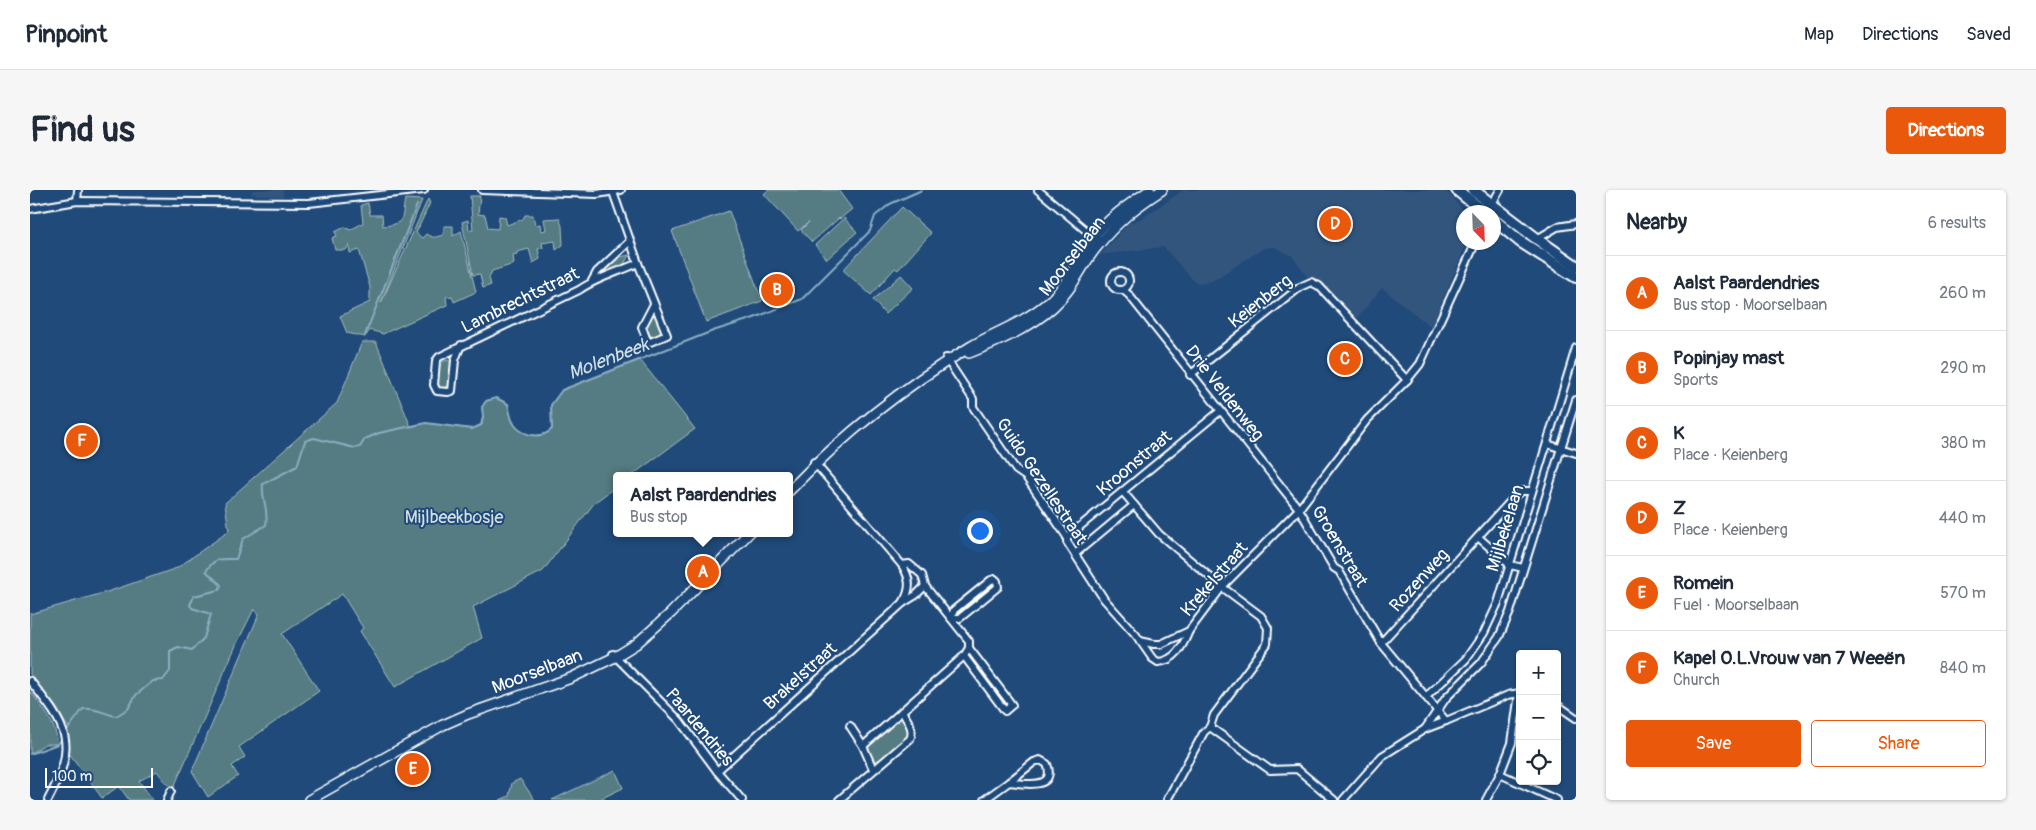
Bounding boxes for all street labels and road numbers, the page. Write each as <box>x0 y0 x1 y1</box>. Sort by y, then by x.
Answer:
street label: Moorselbaan <box>1034 212 1111 301</box>
street label: Lambrechtstraat <box>458 262 584 339</box>
street label: Keienberg <box>1224 269 1297 333</box>
street label: Drie Veldenweg <box>1180 341 1269 446</box>
street label: Guido Gezellestraat <box>991 414 1093 550</box>
street label: Kroonstraat <box>1092 425 1177 501</box>
street label: Mijlbekelaan <box>1481 482 1530 574</box>
street label: Groenstraat <box>1306 501 1373 592</box>
street label: Krekelstraat <box>1176 537 1254 621</box>
street label: Rozenweg <box>1385 544 1454 617</box>
street label: Brakelstraat <box>759 637 842 715</box>
street label: Moorselbaan <box>489 644 586 699</box>
street label: Paardendries <box>660 684 739 771</box>

